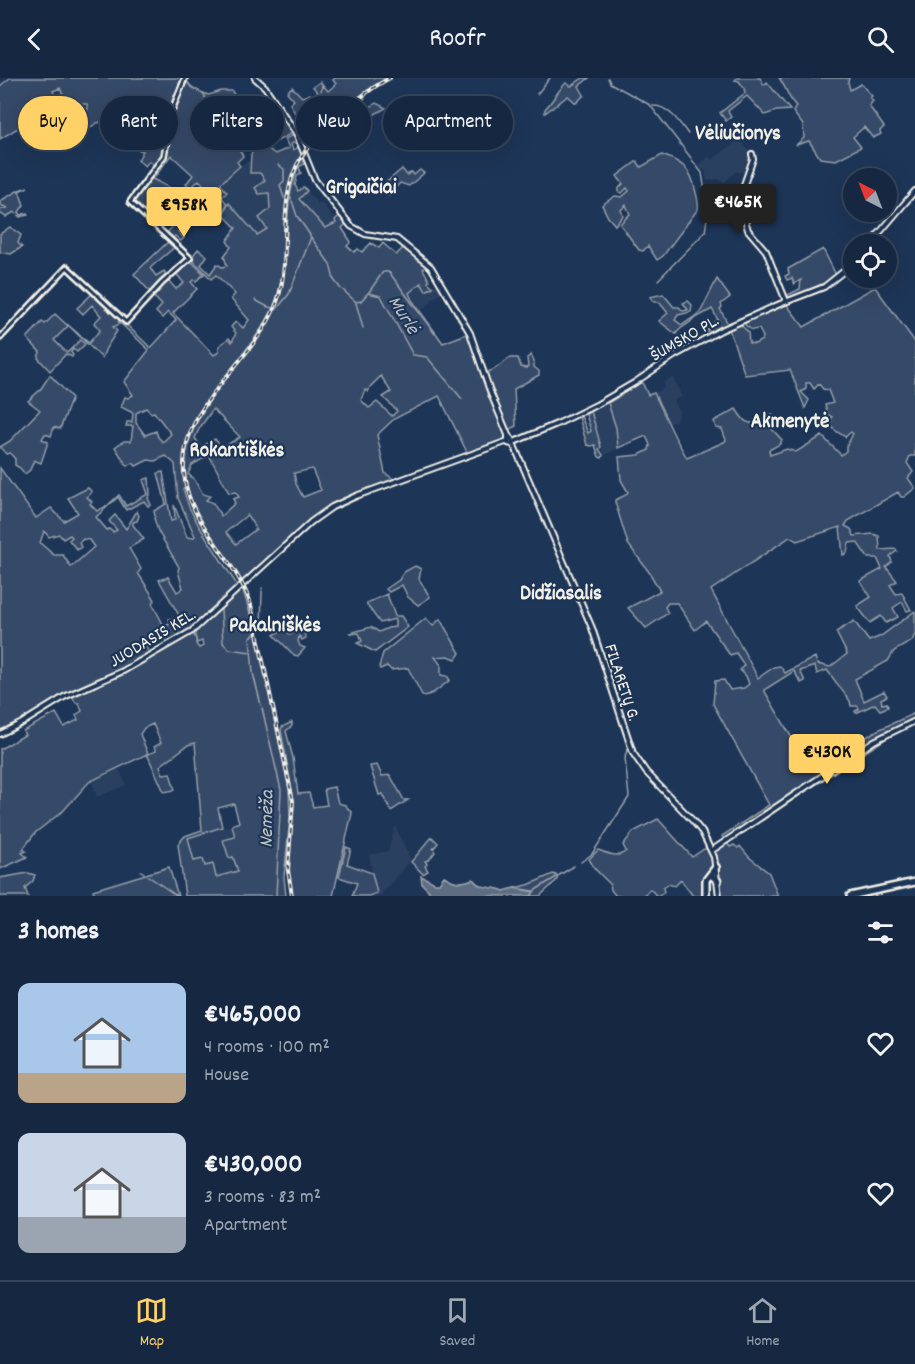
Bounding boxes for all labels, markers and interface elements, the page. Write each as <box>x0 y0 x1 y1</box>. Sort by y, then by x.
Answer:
text: Roofr <box>429 20 486 59</box>
icon: back <box>18 23 51 56</box>
icon: search <box>864 23 897 56</box>
chip: Buy <box>18 96 88 150</box>
chip: Rent <box>100 96 178 150</box>
chip: Filters <box>190 96 284 150</box>
chip: New <box>296 96 371 150</box>
chip: Apartment <box>383 96 513 150</box>
district label: Vėliučionys <box>695 120 781 150</box>
north arrow <box>843 168 897 222</box>
map controls <box>843 168 897 288</box>
district label: Grigaičiai <box>325 174 397 204</box>
pin: €465K <box>696 184 780 235</box>
pin: €958K <box>142 187 226 238</box>
text: €465K <box>714 189 762 217</box>
text: €958K <box>161 192 207 220</box>
button: locate <box>843 234 897 288</box>
water label: Murlė <box>380 291 426 342</box>
street label: ŠUMSKO PL. <box>646 309 724 369</box>
district label: Akmenytė <box>751 408 829 438</box>
district label: Rokantiškės <box>190 437 285 467</box>
district label: Didžiasalis <box>520 580 602 610</box>
street label: JUODASIS KEL. <box>105 603 201 675</box>
district label: Pakalniškės <box>229 612 321 642</box>
street label: FILARETŲ G. <box>596 641 645 725</box>
pin: €430K <box>785 734 869 785</box>
text: €430K <box>803 739 851 767</box>
water label: Nemėža <box>254 789 283 848</box>
text: 3 homes <box>18 914 99 951</box>
icon: filters <box>864 916 897 949</box>
text: €465,000 <box>204 997 302 1034</box>
icon: home <box>66 1007 138 1079</box>
icon: heart <box>864 1027 897 1060</box>
text: 4 rooms · 100 m² <box>204 1034 330 1062</box>
text: House <box>204 1062 249 1090</box>
text: €430,000 <box>204 1147 302 1184</box>
icon: home <box>66 1157 138 1229</box>
icon: heart <box>864 1177 897 1210</box>
text: 3 rooms · 83 m² <box>204 1184 321 1212</box>
text: Apartment <box>204 1212 287 1240</box>
tab: Map <box>135 1294 168 1353</box>
tab: Saved <box>439 1294 475 1353</box>
tab: Home <box>746 1294 780 1353</box>

